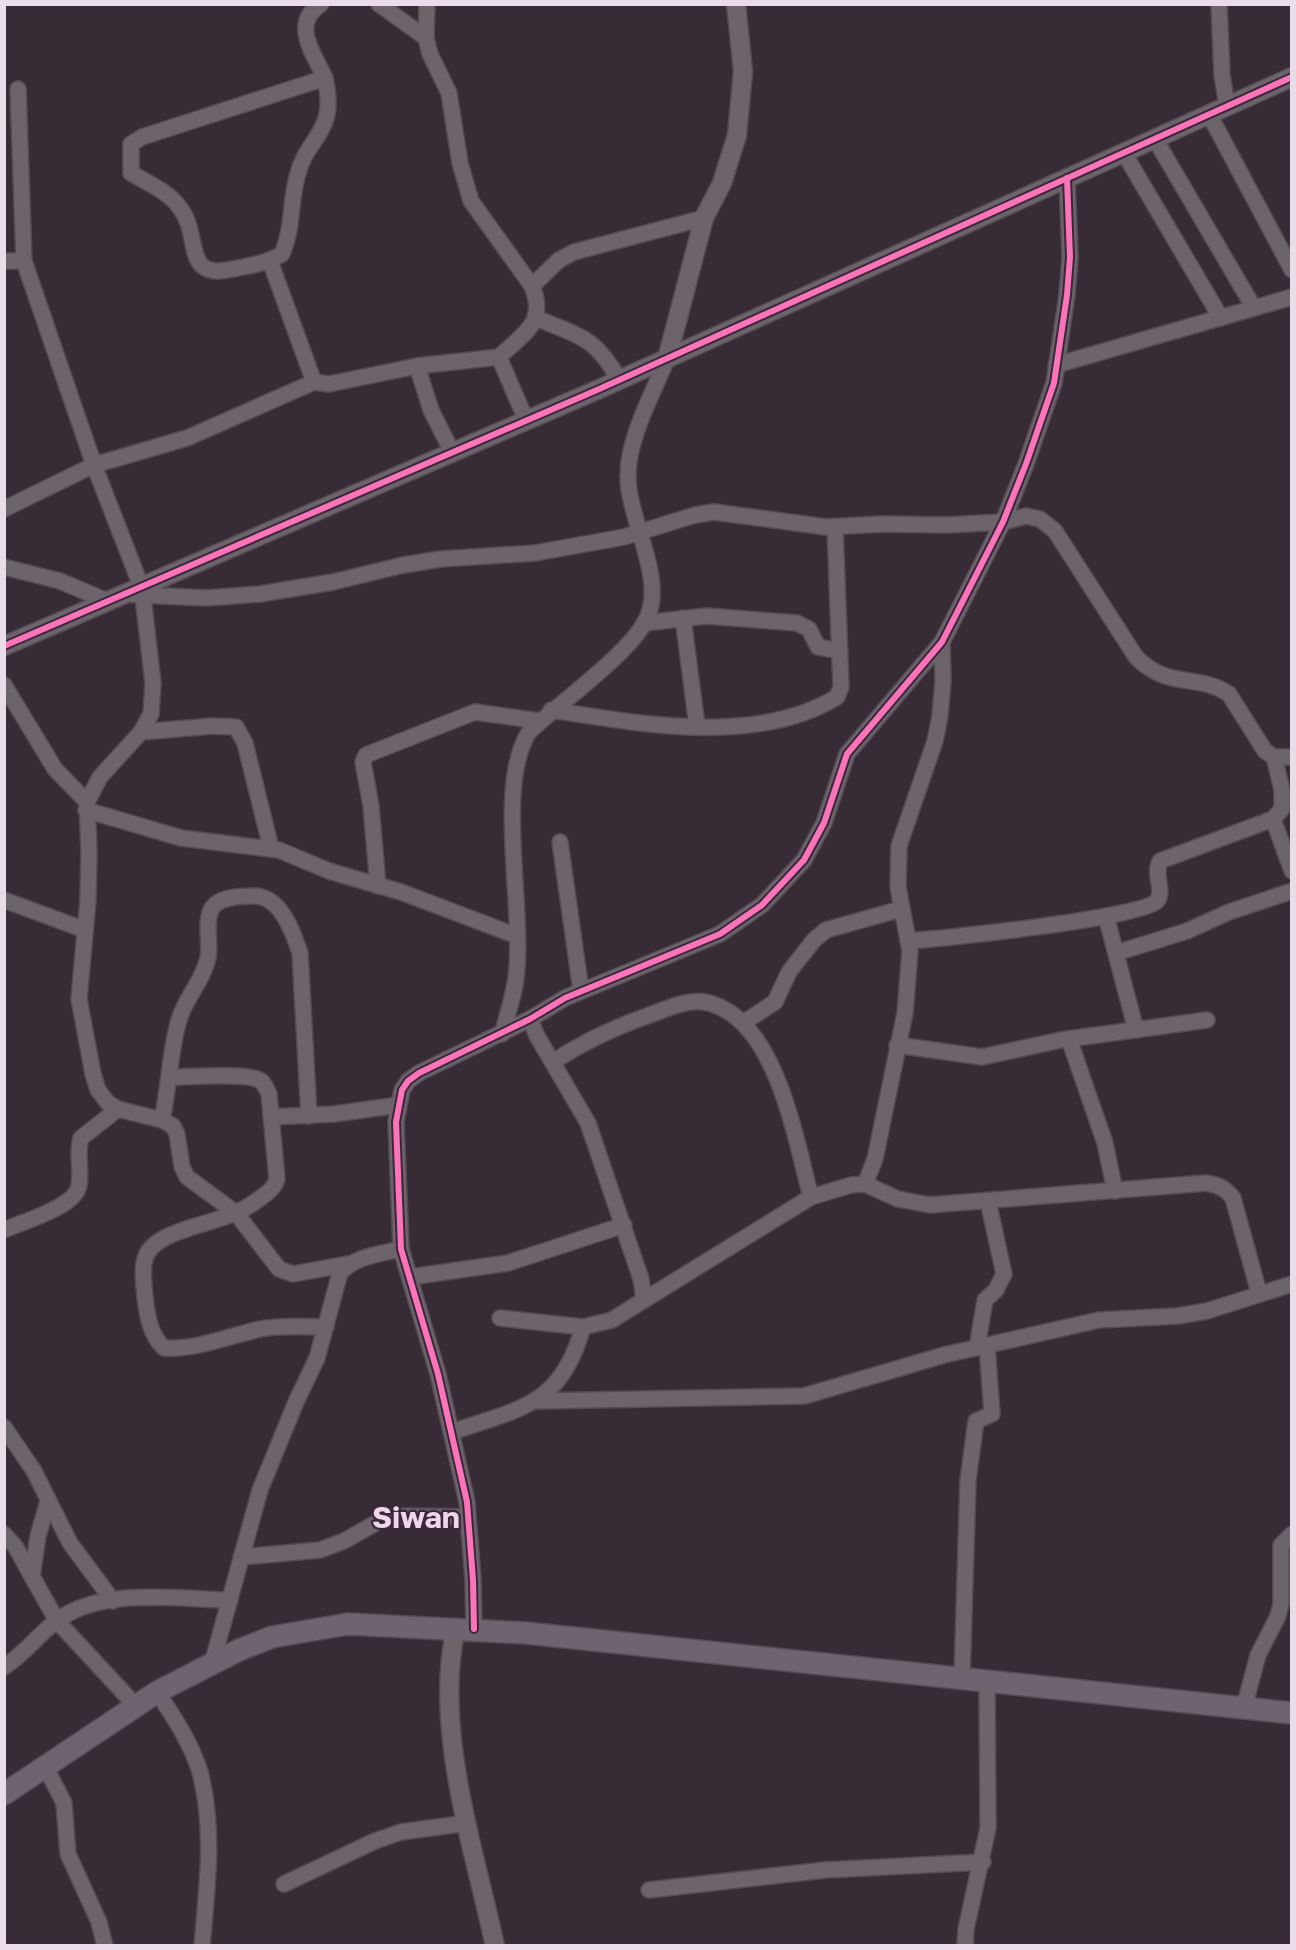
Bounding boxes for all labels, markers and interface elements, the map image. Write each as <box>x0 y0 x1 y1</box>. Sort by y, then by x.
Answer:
district label: Siwan <box>372 1499 460 1535</box>

